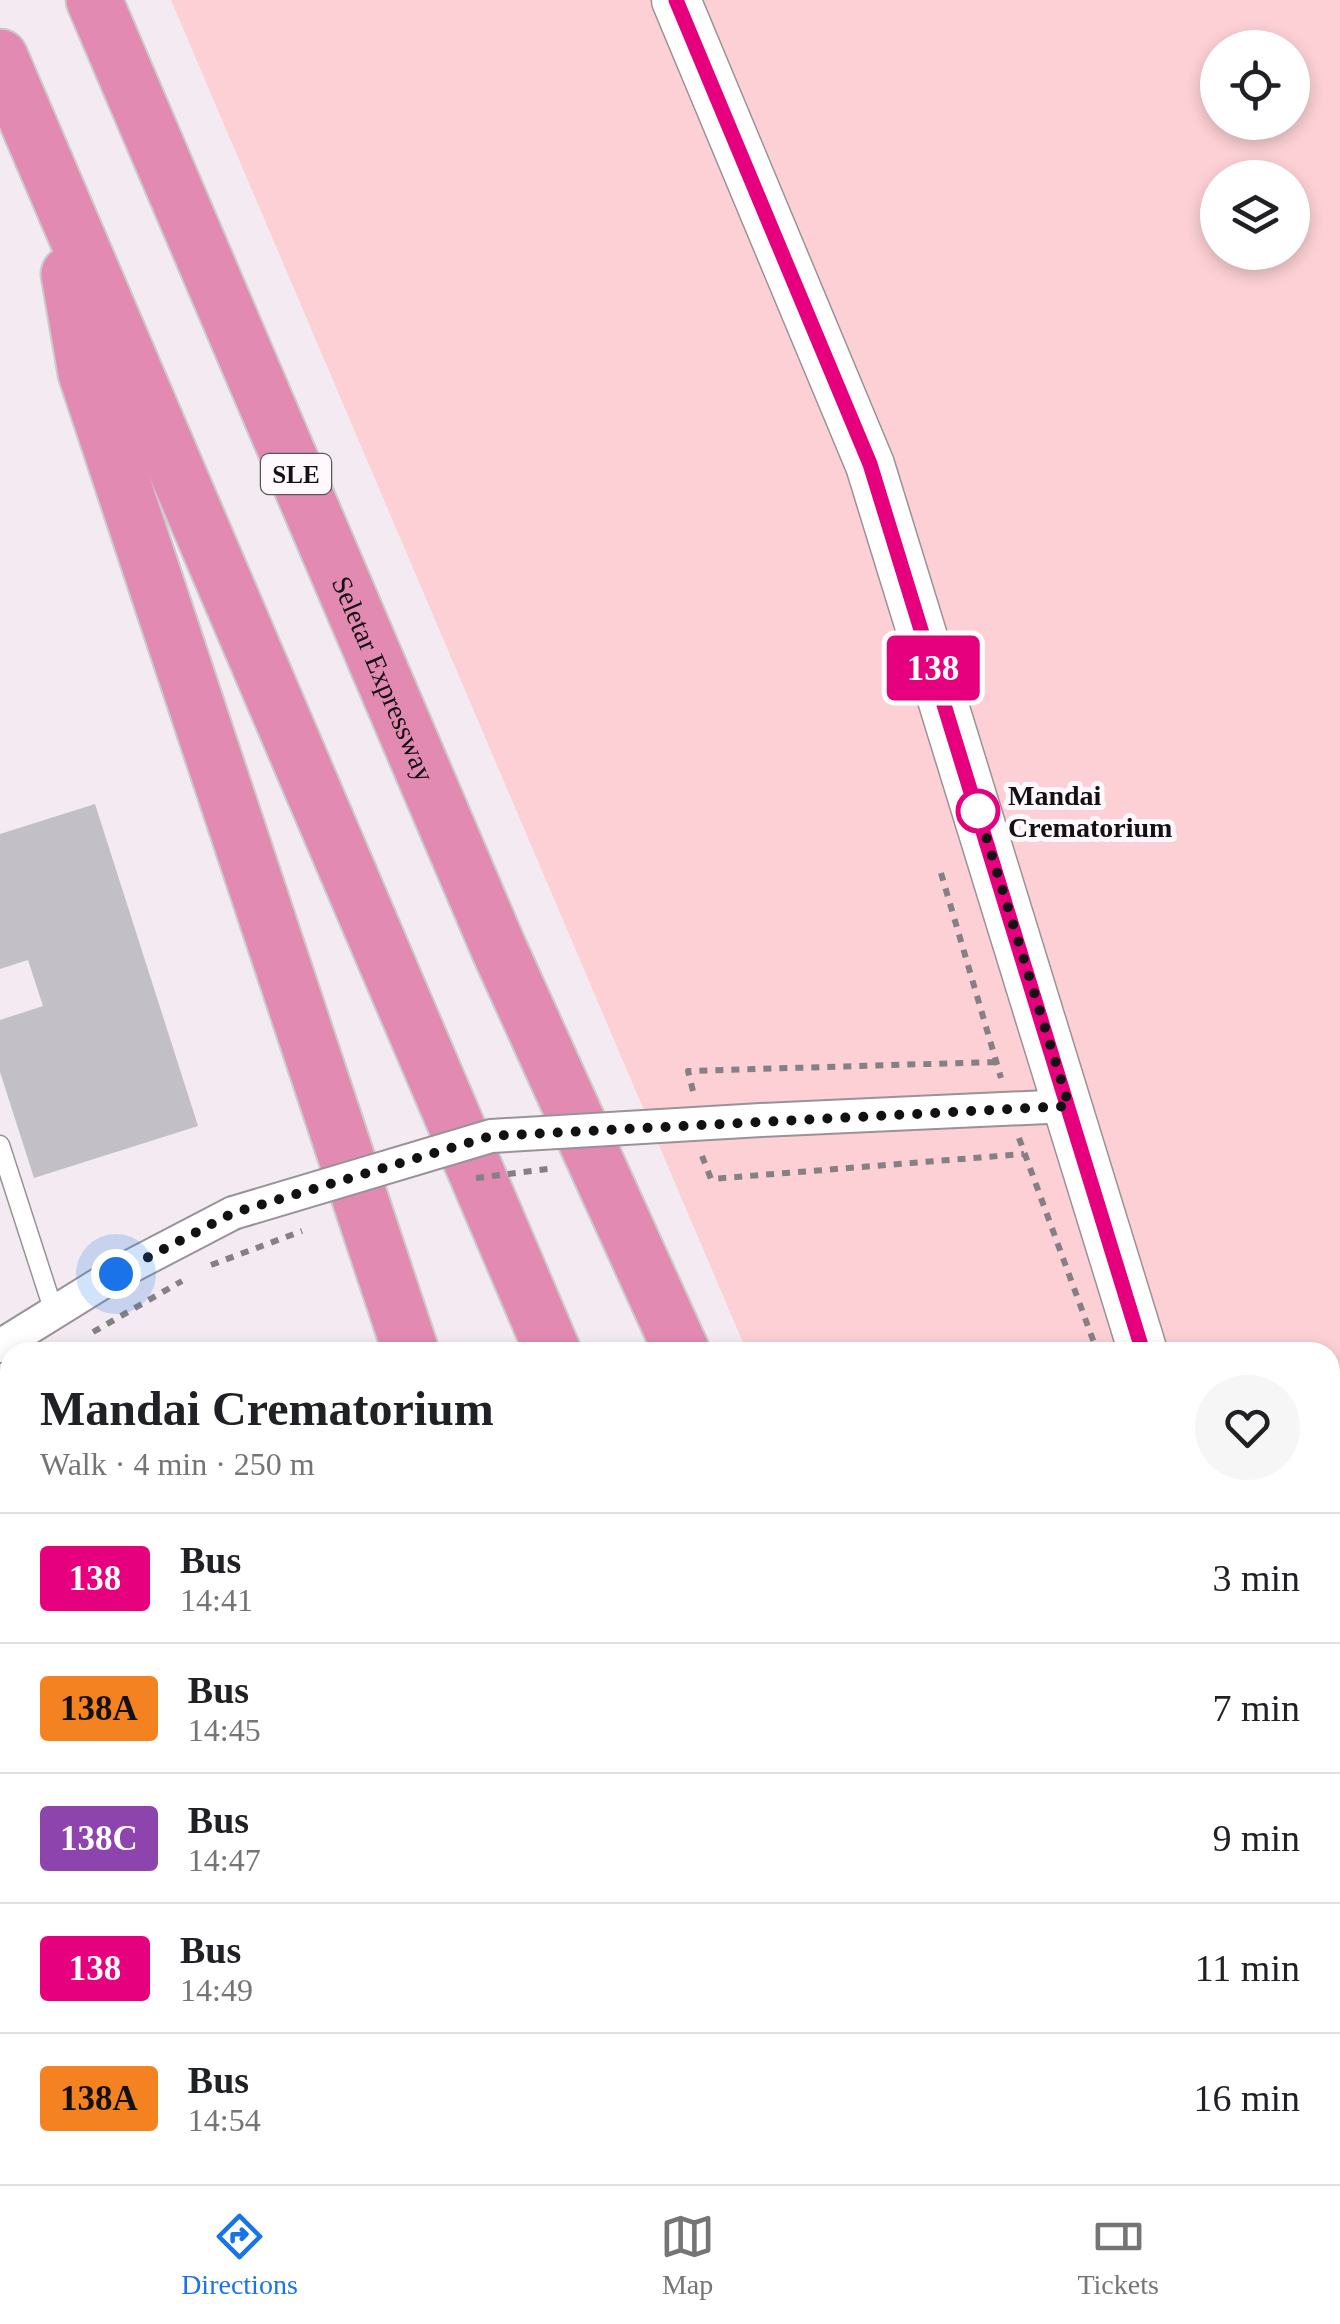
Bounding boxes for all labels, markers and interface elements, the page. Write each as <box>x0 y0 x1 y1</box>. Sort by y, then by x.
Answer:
map controls <box>1200 30 1310 270</box>
button: locate <box>1200 30 1310 140</box>
button: layers <box>1200 160 1310 270</box>
road number: SLE <box>261 454 331 494</box>
street label: Seletar Expressway <box>326 571 441 786</box>
line badge: 138 <box>876 636 990 700</box>
text: 138 <box>907 649 959 688</box>
place label: Mandai Crematorium <box>1008 780 1172 843</box>
marker: Mandai Crematorium <box>957 790 999 832</box>
your location <box>91 1249 141 1299</box>
button: heart <box>1195 1375 1300 1480</box>
text: Mandai Crematorium <box>40 1382 494 1435</box>
text: Walk · 4 min · 250 m <box>40 1446 315 1482</box>
text: Bus <box>180 1539 241 1581</box>
text: 3 min <box>1212 1557 1300 1599</box>
text: 138 <box>69 1559 121 1598</box>
text: 14:41 <box>180 1582 253 1618</box>
text: Bus <box>188 1669 249 1711</box>
text: 7 min <box>1212 1687 1300 1729</box>
text: 138A <box>60 1689 138 1728</box>
text: 14:45 <box>188 1712 261 1748</box>
text: Bus <box>188 1799 249 1841</box>
text: 9 min <box>1212 1817 1300 1859</box>
text: 138C <box>60 1819 138 1858</box>
text: 14:47 <box>188 1842 261 1878</box>
text: Bus <box>180 1929 241 1971</box>
text: 11 min <box>1195 1947 1300 1989</box>
text: 138 <box>69 1949 121 1988</box>
text: 14:49 <box>180 1972 253 2008</box>
text: Bus <box>188 2059 249 2101</box>
text: 16 min <box>1193 2077 1300 2119</box>
text: 138A <box>60 2079 138 2118</box>
text: 14:54 <box>188 2102 261 2138</box>
tab: Directions <box>181 2209 298 2301</box>
tab: Map <box>660 2209 715 2301</box>
tab: Tickets <box>1077 2209 1159 2301</box>

